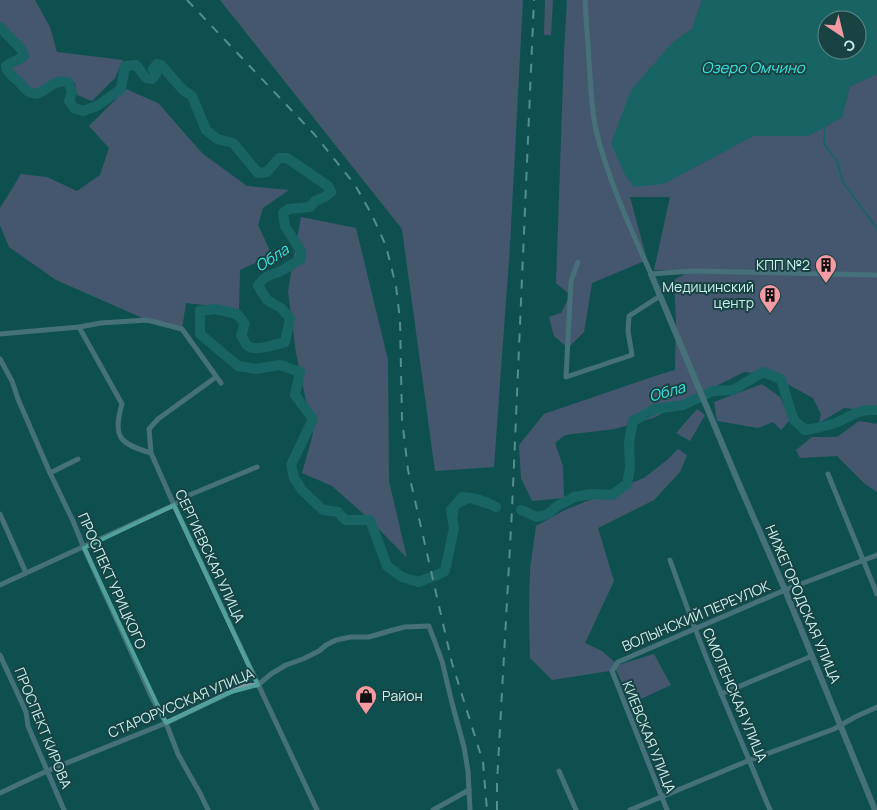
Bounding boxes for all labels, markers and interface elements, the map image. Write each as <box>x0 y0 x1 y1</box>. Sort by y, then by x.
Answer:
north arrow <box>817 10 867 60</box>
text: С <box>840 35 859 57</box>
water label: Озеро Омчино <box>701 57 806 78</box>
water label: Обла <box>251 238 293 276</box>
building icon: КПП №2 <box>814 253 838 284</box>
place label: КПП №2 <box>756 255 810 274</box>
place label: Медицинский центр <box>662 277 754 312</box>
building icon: Медицинский центр <box>758 283 782 314</box>
water label: Обла <box>646 376 688 407</box>
street label: СЕРГИЕВСКАЯ УЛИЦА <box>171 486 250 626</box>
street label: ПРОСПЕКТ УРИЦКОГО <box>74 510 151 652</box>
street label: НИЖЕГОРОДСКАЯ УЛИЦА <box>761 522 846 686</box>
street label: ВОЛЫНСКИЙ ПЕРЕУЛОК <box>619 575 773 655</box>
street label: СМОЛЕНСКАЯ УЛИЦА <box>699 625 772 765</box>
street label: СТАРОРУССКАЯ УЛИЦА <box>105 663 257 742</box>
street label: ПРОСПЕКТ КИРОВА <box>11 664 76 791</box>
street label: КИЕВСКАЯ УЛИЦА <box>618 678 681 796</box>
shop icon: Район <box>354 684 378 715</box>
place label: Район <box>382 686 423 705</box>

